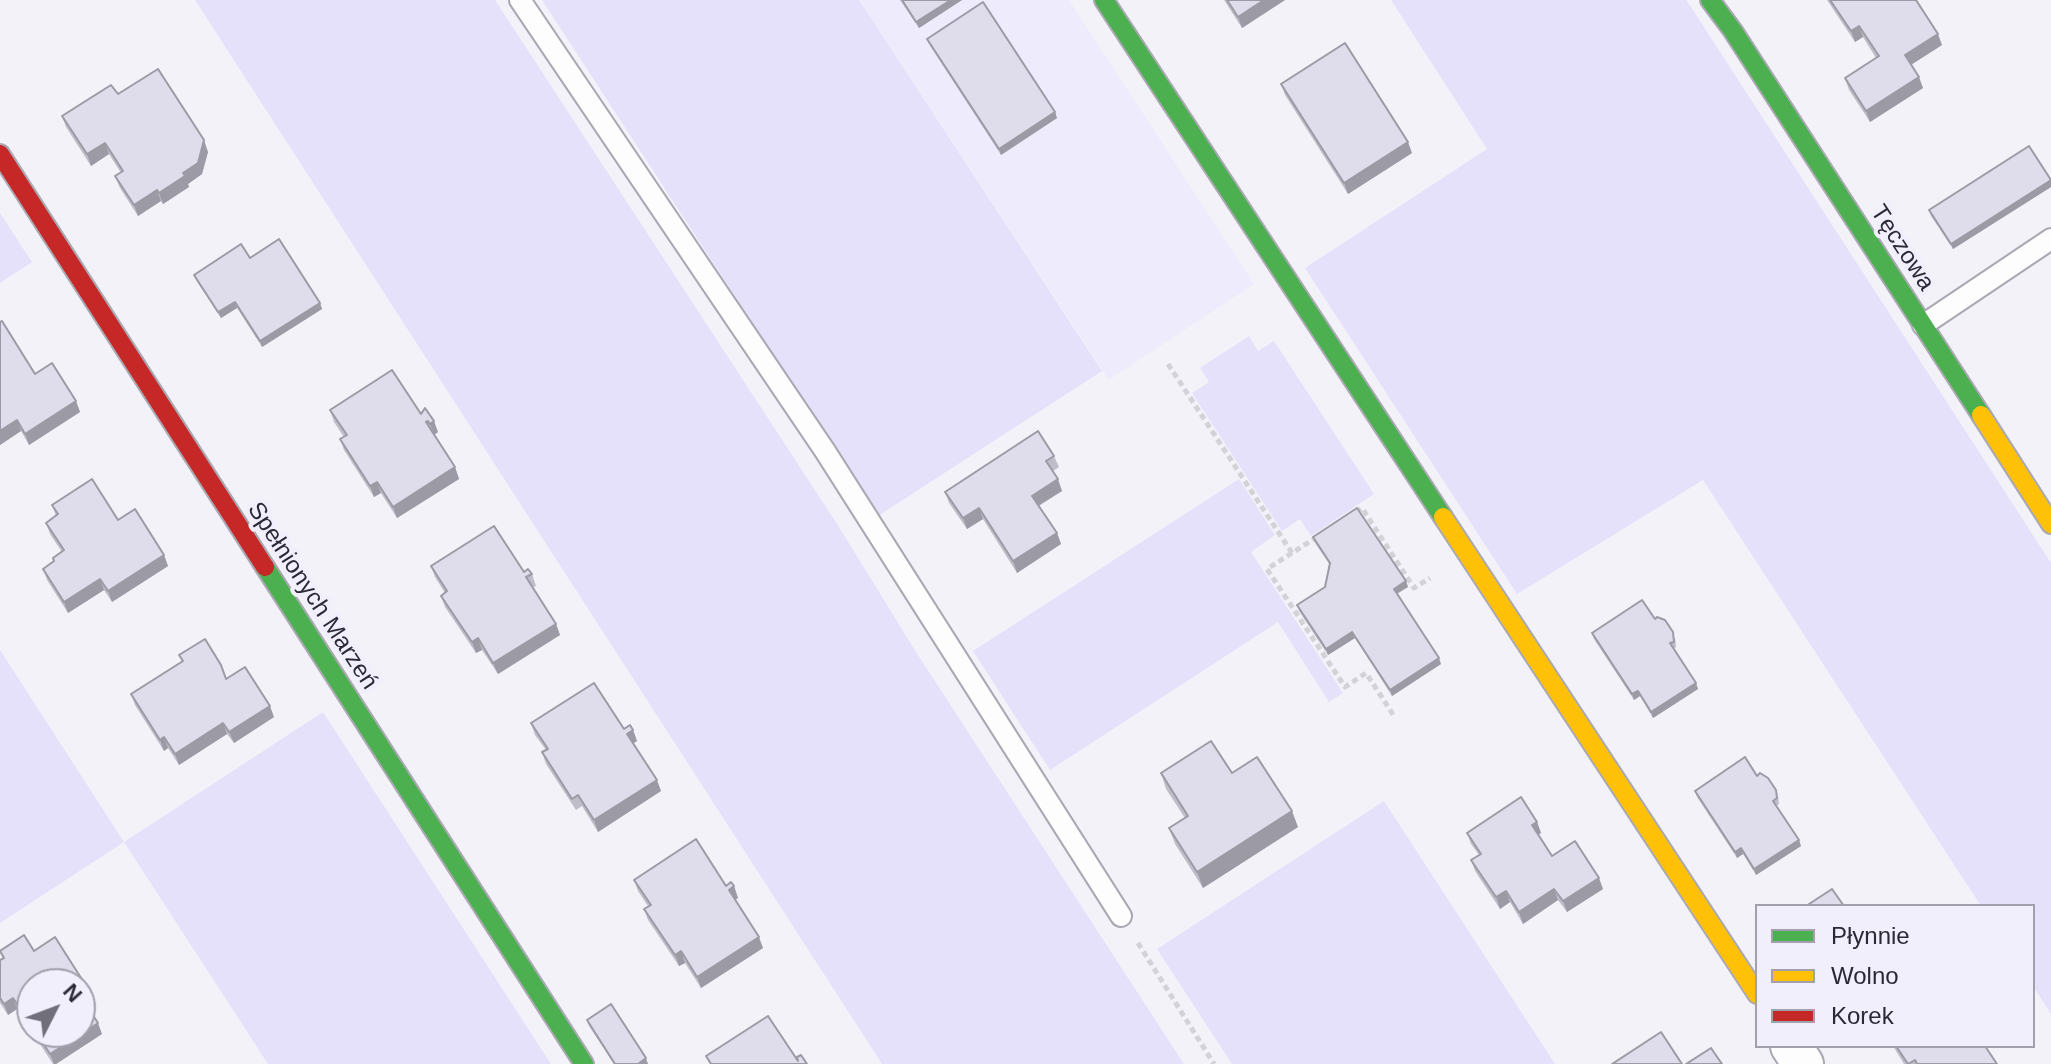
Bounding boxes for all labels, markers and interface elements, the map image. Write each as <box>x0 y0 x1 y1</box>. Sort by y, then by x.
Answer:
street label: Tęczowa <box>1864 200 1940 296</box>
street label: Spełnionych Marzeń <box>241 497 383 695</box>
legend <box>1755 904 2035 1048</box>
text: Płynnie <box>1831 922 1910 949</box>
text: Wolno <box>1831 962 1899 989</box>
north arrow <box>16 968 96 1048</box>
text: N <box>58 979 87 1007</box>
text: Korek <box>1831 1002 1894 1029</box>

